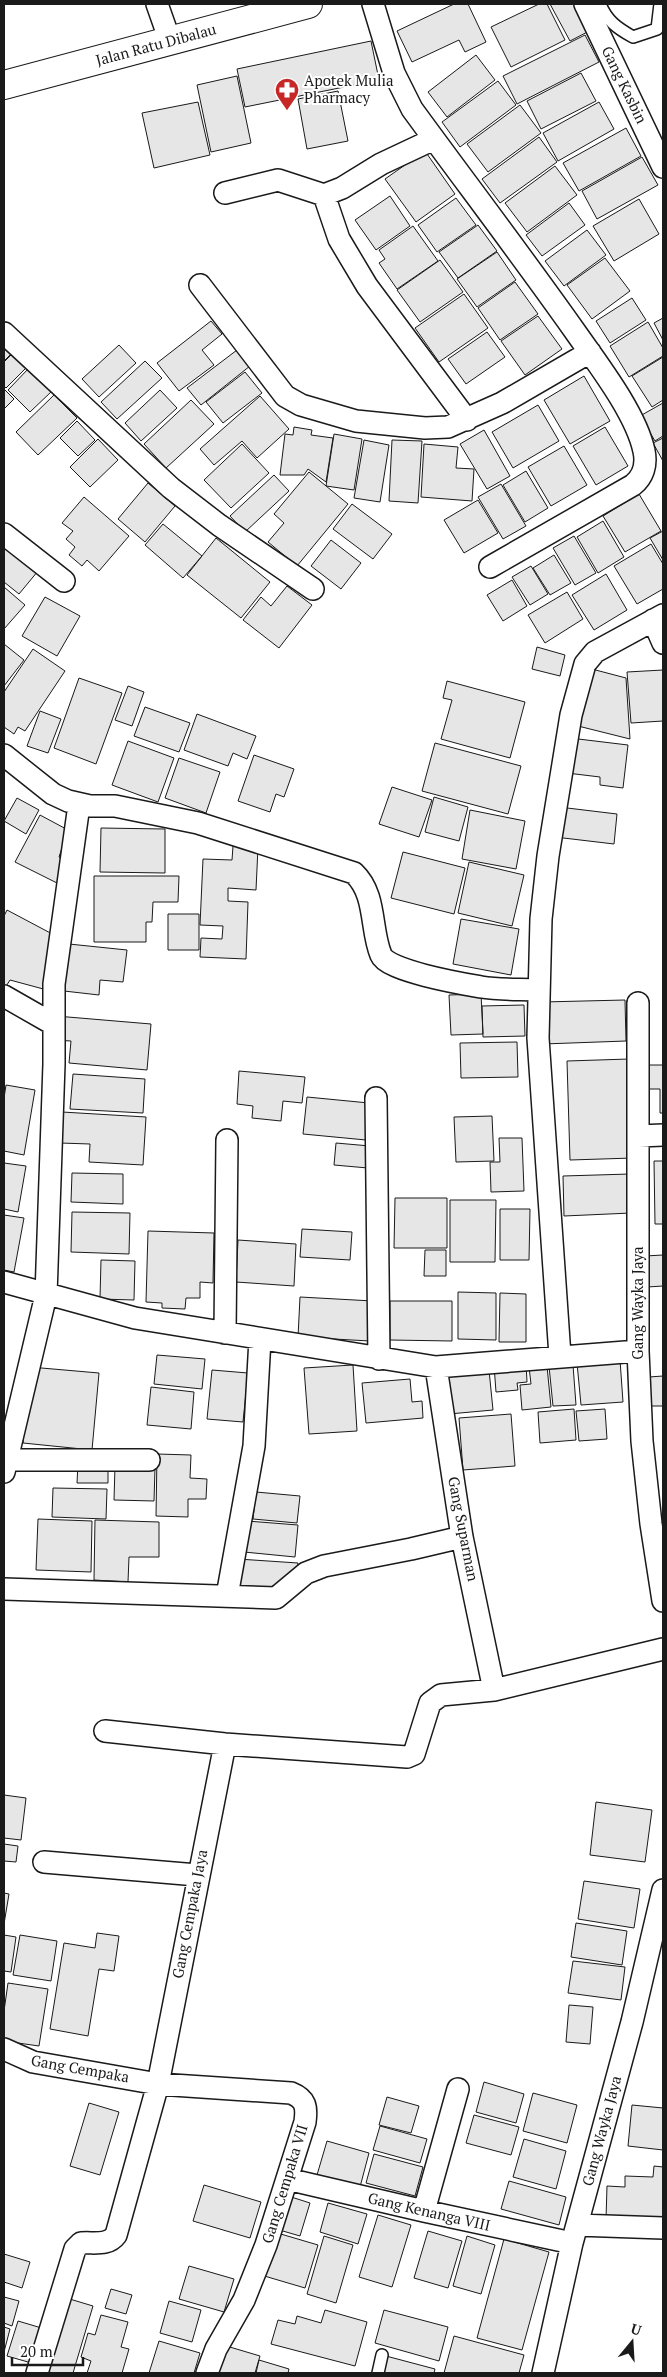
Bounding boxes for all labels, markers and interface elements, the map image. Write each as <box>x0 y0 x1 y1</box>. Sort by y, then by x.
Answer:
street label: Jalan Ratu Dibalau <box>93 18 219 70</box>
street label: Gang Kasbin <box>598 43 652 127</box>
place label: Apotek Mulia Pharmacy <box>304 70 394 107</box>
pharmacy icon: Apotek Mulia Pharmacy <box>274 77 300 111</box>
street label: Gang Wayka Jaya <box>627 1246 647 1360</box>
street label: Gang Suparman <box>444 1475 484 1583</box>
street label: Gang Cempaka Jaya <box>167 1847 211 1980</box>
street label: Gang Cempaka <box>29 2050 131 2087</box>
street label: Gang Wayka Jaya <box>577 2073 625 2188</box>
street label: Gang Cempaka VII <box>256 2122 312 2246</box>
street label: Gang Kenanga VIII <box>366 2187 492 2235</box>
north arrow <box>607 2317 657 2367</box>
text: U <box>628 2319 644 2340</box>
scale bar <box>12 2334 84 2366</box>
text: 20 m <box>20 2341 53 2361</box>

